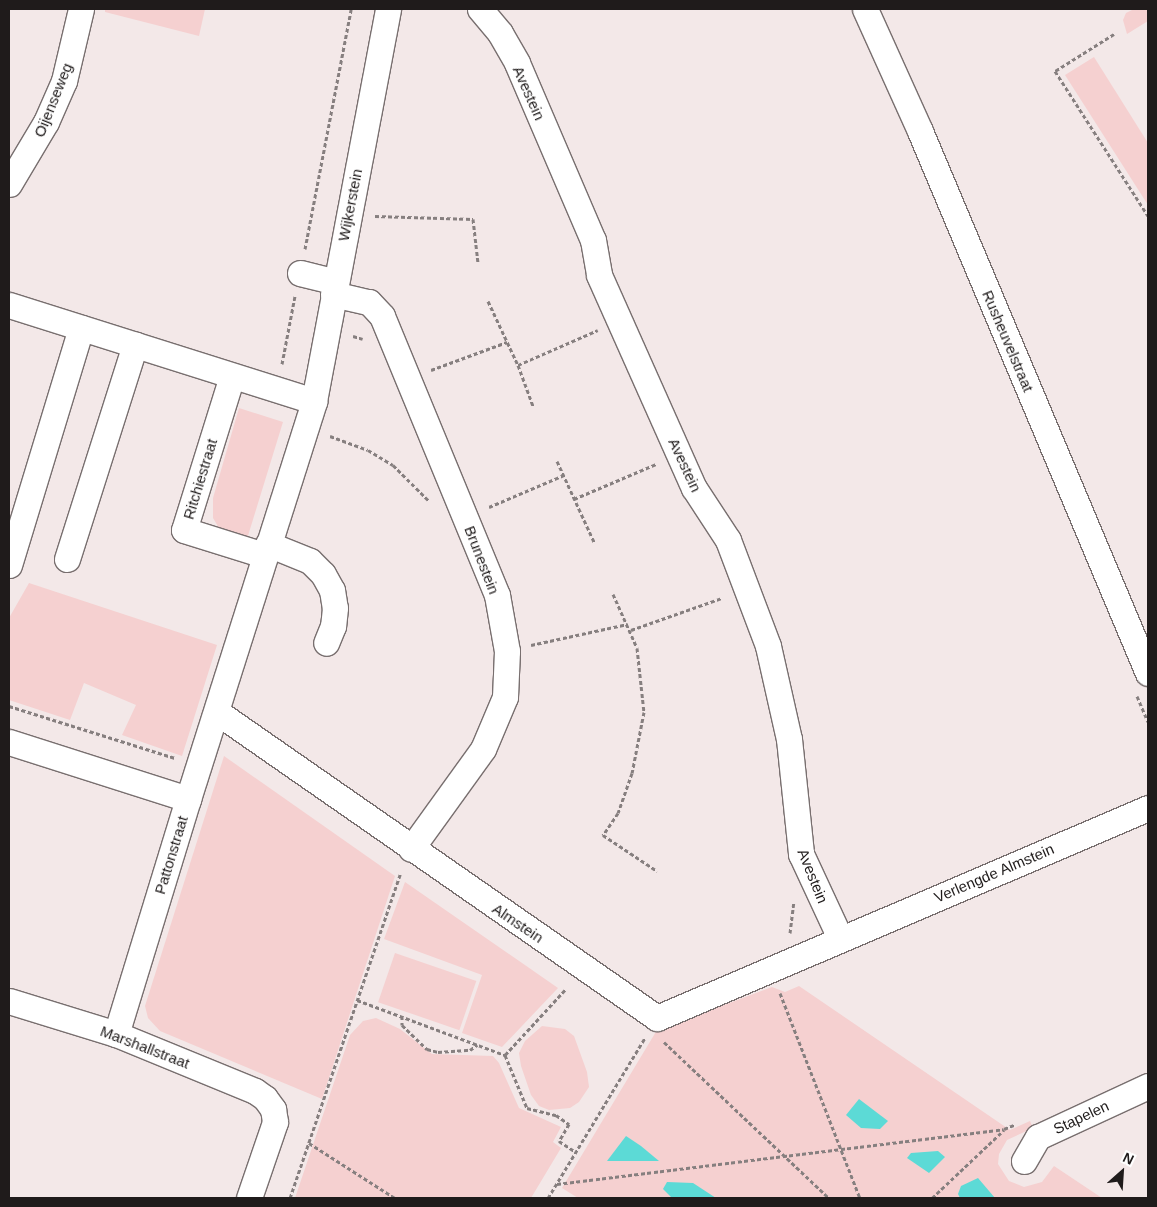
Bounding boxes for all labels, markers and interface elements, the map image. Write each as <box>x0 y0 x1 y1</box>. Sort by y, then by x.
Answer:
street label: Oijenseweg <box>30 60 76 140</box>
street label: Avestein <box>509 63 549 123</box>
street label: Wijkerstein <box>334 167 366 243</box>
street label: Rusheuvelstraat <box>979 288 1037 394</box>
street label: Avestein <box>665 435 705 495</box>
street label: Ritchiestraat <box>179 437 221 521</box>
street label: Brunestein <box>461 523 503 597</box>
street label: Pattonstraat <box>151 814 191 896</box>
street label: Verlengde Almstein <box>931 839 1057 907</box>
street label: Avestein <box>794 846 832 906</box>
street label: Almstein <box>489 899 547 947</box>
street label: Marshallstraat <box>98 1022 192 1072</box>
street label: Stapelen <box>1050 1096 1112 1138</box>
north arrow <box>1097 1147 1147 1197</box>
text: N <box>1121 1149 1137 1168</box>

